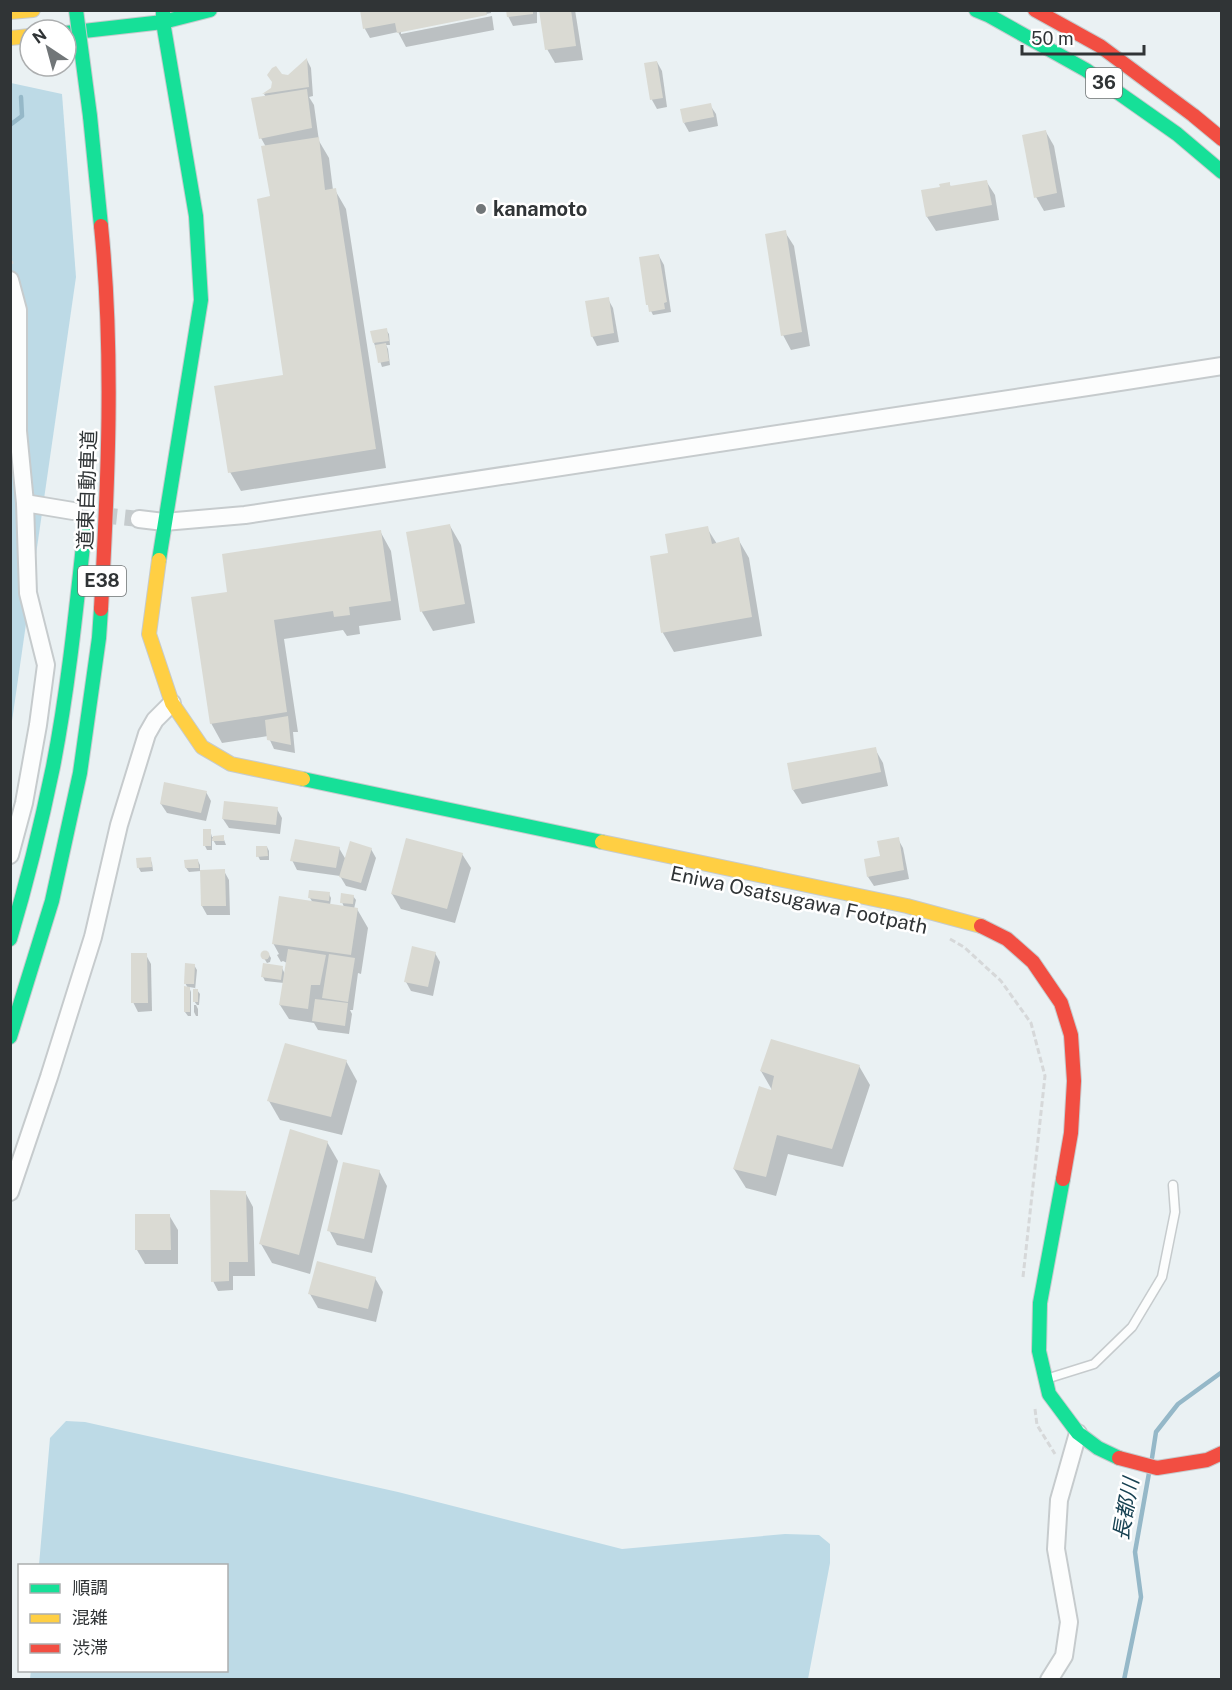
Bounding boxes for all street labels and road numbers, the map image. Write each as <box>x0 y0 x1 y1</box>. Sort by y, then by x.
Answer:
road number: 36 <box>1086 68 1122 98</box>
street label: 道東自動車道 <box>73 430 101 550</box>
road number: E38 <box>78 566 126 596</box>
street label: Eniwa Osatsugawa Footpath <box>668 861 930 939</box>

